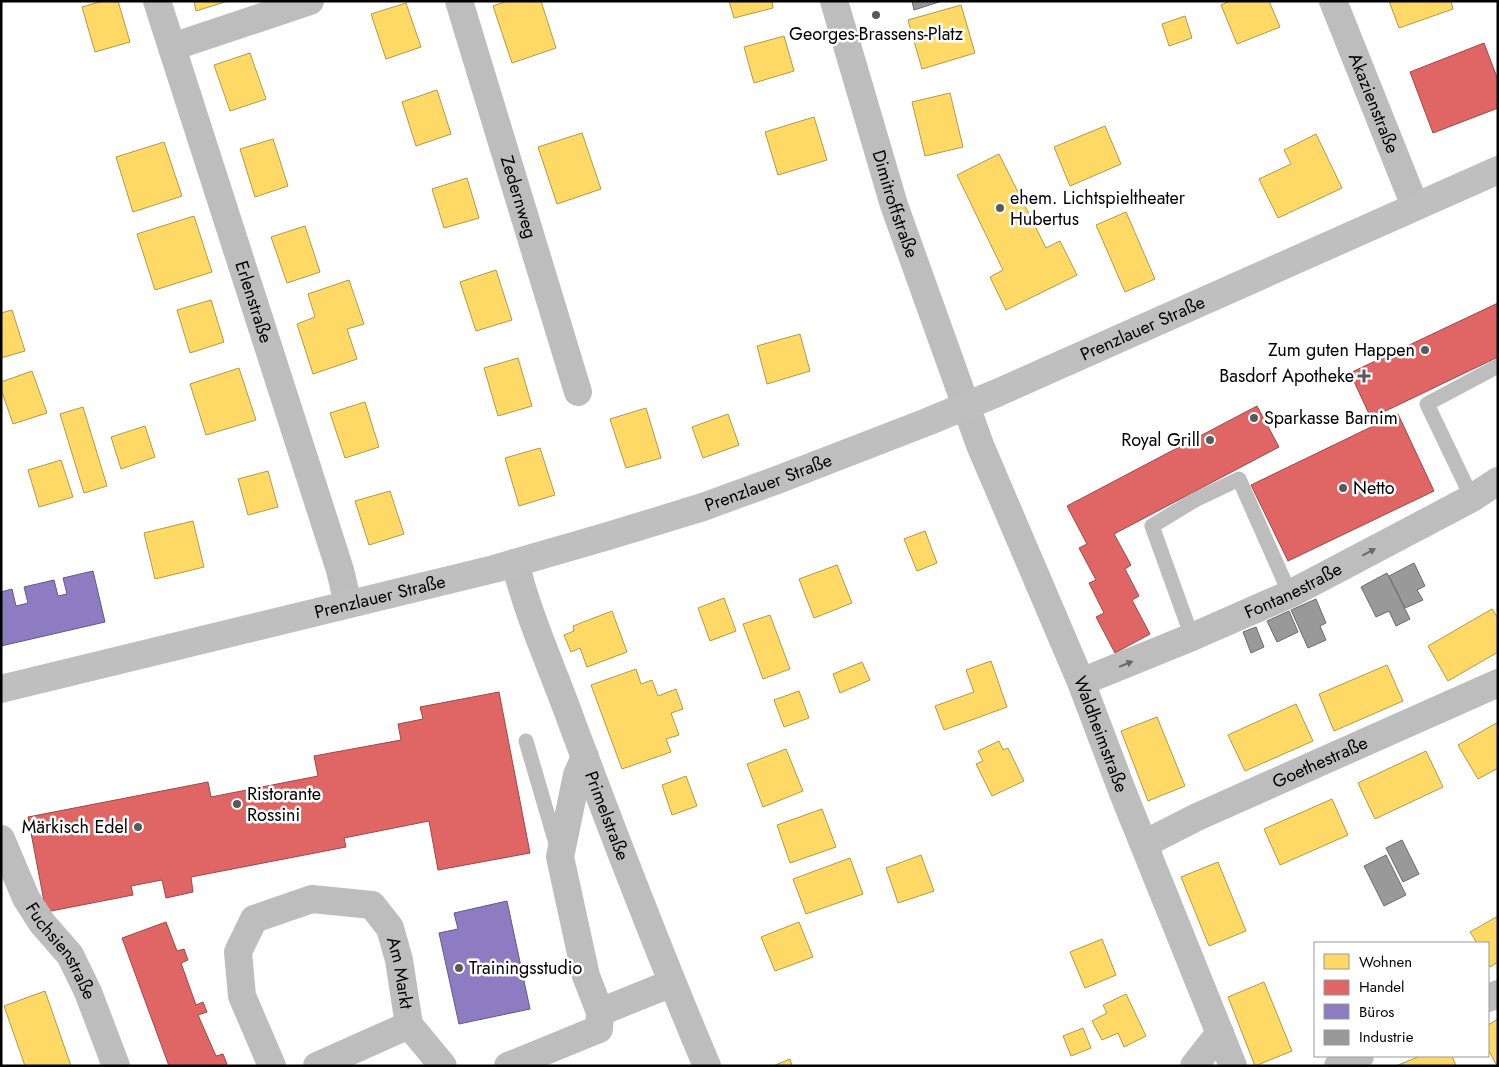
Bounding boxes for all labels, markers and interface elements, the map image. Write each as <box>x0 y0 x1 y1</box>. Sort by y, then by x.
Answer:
marker: Georges-Brassens-Platz <box>870 9 882 21</box>
place label: Georges-Brassens-Platz <box>789 21 964 47</box>
street label: Akazienstraße <box>1342 49 1406 157</box>
street label: Dimitroffstraße <box>866 147 925 261</box>
street label: Zedernweg <box>494 153 544 242</box>
place label: ehem. Lichtspieltheater Hubertus <box>1010 185 1186 232</box>
marker: ehem. Lichtspieltheater Hubertus <box>994 202 1006 214</box>
street label: Erlenstraße <box>228 257 279 346</box>
street label: Prenzlauer Straße <box>1076 289 1209 367</box>
place label: Zum guten Happen <box>1268 337 1415 363</box>
marker: Zum guten Happen <box>1419 344 1431 356</box>
place label: Basdorf Apotheke <box>1219 363 1354 389</box>
marker: Basdorf Apotheke <box>1358 370 1370 382</box>
place label: Sparkasse Barnim <box>1264 405 1398 431</box>
marker: Sparkasse Barnim <box>1248 412 1260 424</box>
place label: Royal Grill <box>1121 427 1200 453</box>
marker: Royal Grill <box>1204 434 1216 446</box>
street label: Prenzlauer Straße <box>701 447 836 518</box>
place label: Netto <box>1353 475 1395 501</box>
marker: Netto <box>1337 482 1349 494</box>
one-way arrow <box>1361 548 1376 556</box>
street label: Fontanestraße <box>1240 556 1346 625</box>
street label: Prenzlauer Straße <box>312 568 448 625</box>
one-way arrow <box>1119 659 1133 667</box>
street label: Waldheimstraße <box>1067 672 1135 796</box>
street label: Goethestraße <box>1268 730 1372 795</box>
street label: Primelstraße <box>578 767 636 864</box>
place label: Ristorante Rossini <box>247 781 321 828</box>
marker: Ristorante Rossini <box>231 798 243 810</box>
place label: Märkisch Edel <box>22 814 128 840</box>
marker: Märkisch Edel <box>132 821 144 833</box>
street label: Fuchsienstraße <box>19 897 103 1003</box>
street label: Am Markt <box>380 934 419 1011</box>
legend <box>1314 942 1489 1057</box>
text: Wohnen <box>1359 951 1412 973</box>
place label: Trainingsstudio <box>469 955 582 981</box>
marker: Trainingsstudio <box>453 962 465 974</box>
text: Handel <box>1359 976 1405 998</box>
text: Büros <box>1359 1001 1394 1023</box>
text: Industrie <box>1359 1026 1414 1048</box>

